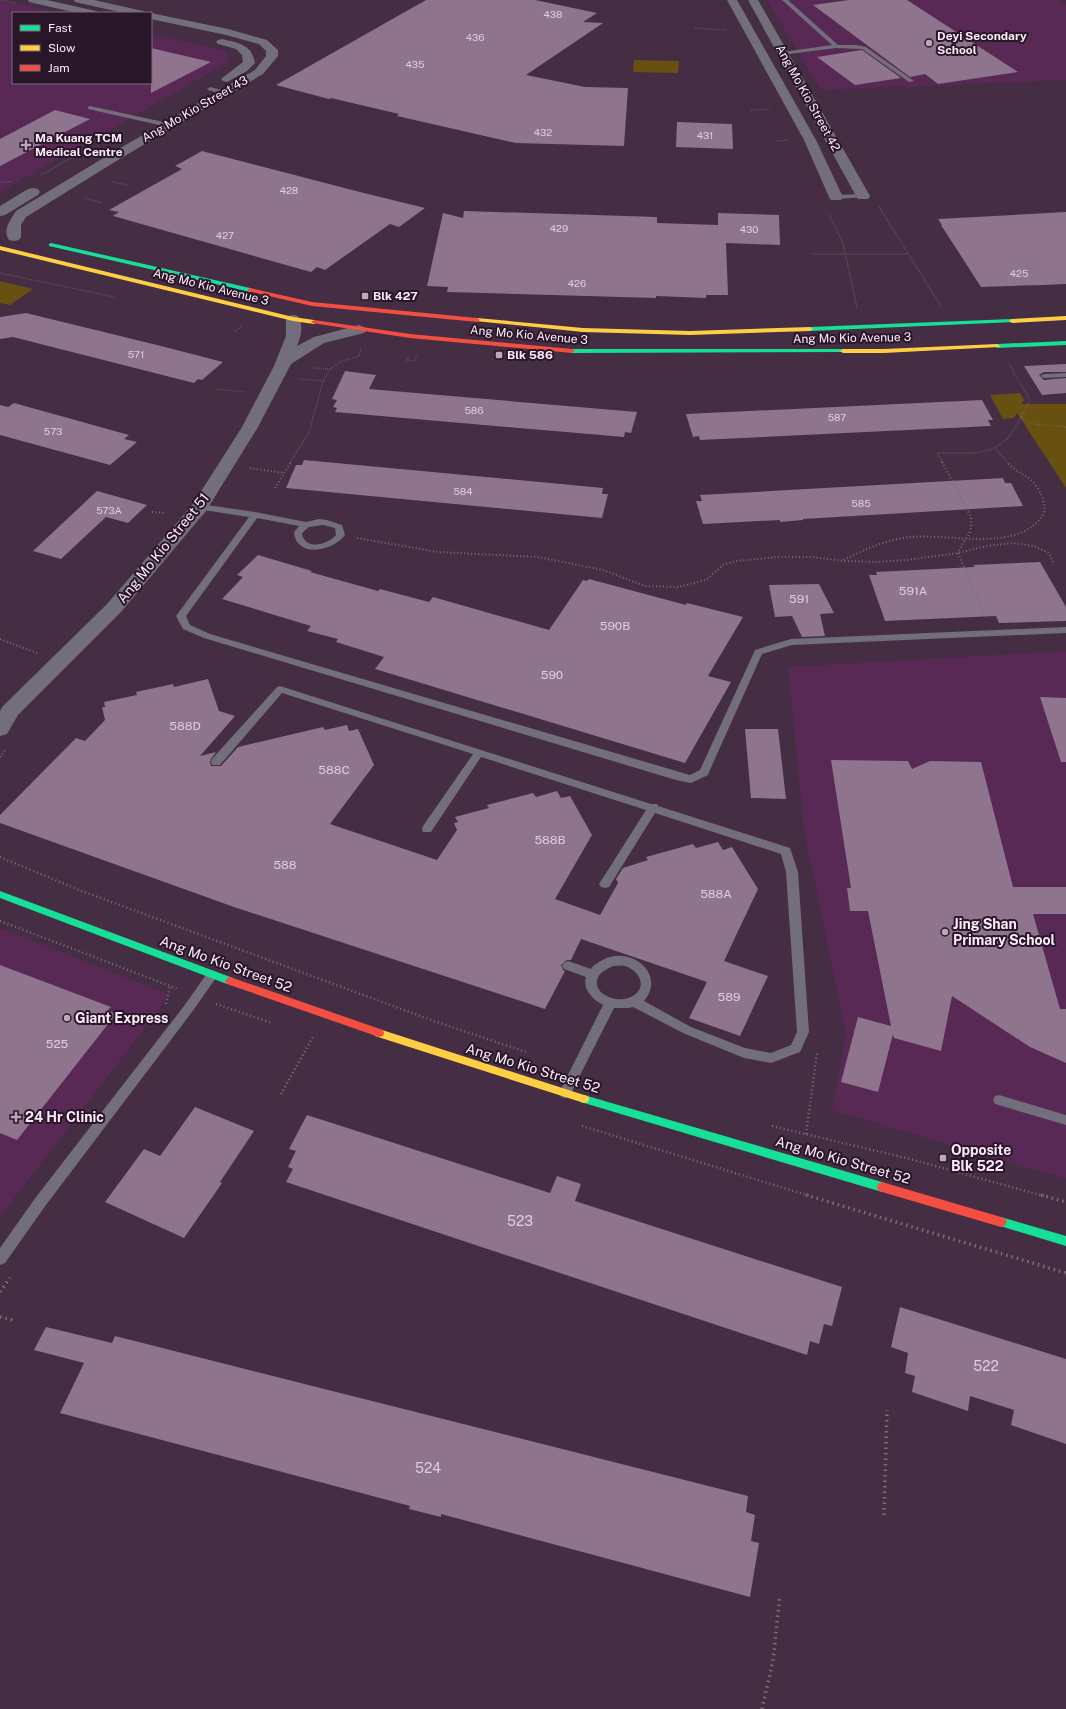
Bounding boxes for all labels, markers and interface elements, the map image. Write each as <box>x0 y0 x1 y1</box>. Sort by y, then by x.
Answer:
house number: 438 <box>544 8 563 20</box>
legend <box>12 12 152 84</box>
text: Fast <box>48 21 73 35</box>
place label: Deyi Secondary School <box>937 29 1027 57</box>
house number: 436 <box>466 31 484 43</box>
marker: Deyi Secondary School <box>924 38 934 48</box>
text: Slow <box>48 41 76 55</box>
street label: Ang Mo Kio Street 42 <box>773 42 843 154</box>
house number: 435 <box>406 58 425 70</box>
text: Jam <box>48 61 70 75</box>
street label: Ang Mo Kio Street 43 <box>140 73 250 145</box>
house number: 432 <box>534 126 552 138</box>
house number: 431 <box>697 129 713 141</box>
place label: Ma Kuang TCM Medical Centre <box>35 131 123 159</box>
marker: Ma Kuang TCM Medical Centre <box>20 139 32 151</box>
house number: 428 <box>280 184 298 196</box>
house number: 429 <box>550 222 568 234</box>
house number: 430 <box>740 223 758 235</box>
house number: 427 <box>216 229 234 241</box>
street label: Ang Mo Kio Avenue 3 <box>152 266 270 308</box>
house number: 425 <box>1010 267 1028 279</box>
house number: 426 <box>568 277 586 289</box>
place label: Blk 427 <box>373 289 418 303</box>
marker: Blk 427 <box>360 291 370 301</box>
street label: Ang Mo Kio Avenue 3 <box>469 323 589 347</box>
street label: Ang Mo Kio Avenue 3 <box>793 330 911 346</box>
house number: 571 <box>128 348 144 360</box>
place label: Blk 586 <box>507 348 553 362</box>
marker: Blk 586 <box>494 350 504 360</box>
house number: 586 <box>464 404 484 416</box>
house number: 587 <box>828 411 846 423</box>
house number: 573 <box>44 425 62 437</box>
house number: 584 <box>453 485 473 497</box>
street label: Ang Mo Kio Street 51 <box>114 490 212 606</box>
house number: 585 <box>851 497 871 509</box>
house number: 573A <box>96 504 122 516</box>
house number: 591A <box>899 584 928 598</box>
house number: 591 <box>789 592 809 606</box>
house number: 590B <box>600 619 630 633</box>
house number: 590 <box>541 668 563 682</box>
house number: 588D <box>169 719 201 733</box>
house number: 588C <box>318 763 350 777</box>
house number: 588B <box>534 833 566 847</box>
house number: 588 <box>273 858 297 872</box>
house number: 588A <box>700 887 732 901</box>
place label: Jing Shan Primary School <box>953 916 1056 948</box>
marker: Jing Shan Primary School <box>940 927 950 937</box>
street label: Ang Mo Kio Street 52 <box>158 933 294 995</box>
house number: 589 <box>718 990 740 1004</box>
place label: Giant Express <box>75 1010 168 1026</box>
marker: Giant Express <box>62 1013 72 1023</box>
house number: 525 <box>46 1037 69 1051</box>
street label: Ang Mo Kio Street 52 <box>464 1040 602 1096</box>
place label: 24 Hr Clinic <box>25 1109 104 1125</box>
marker: 24 Hr Clinic <box>10 1111 22 1123</box>
street label: Ang Mo Kio Street 52 <box>774 1133 912 1187</box>
place label: Opposite Blk 522 <box>951 1142 1011 1174</box>
marker: Opposite Blk 522 <box>938 1153 948 1163</box>
house number: 523 <box>507 1213 533 1229</box>
house number: 522 <box>973 1358 999 1374</box>
house number: 524 <box>415 1460 441 1476</box>

